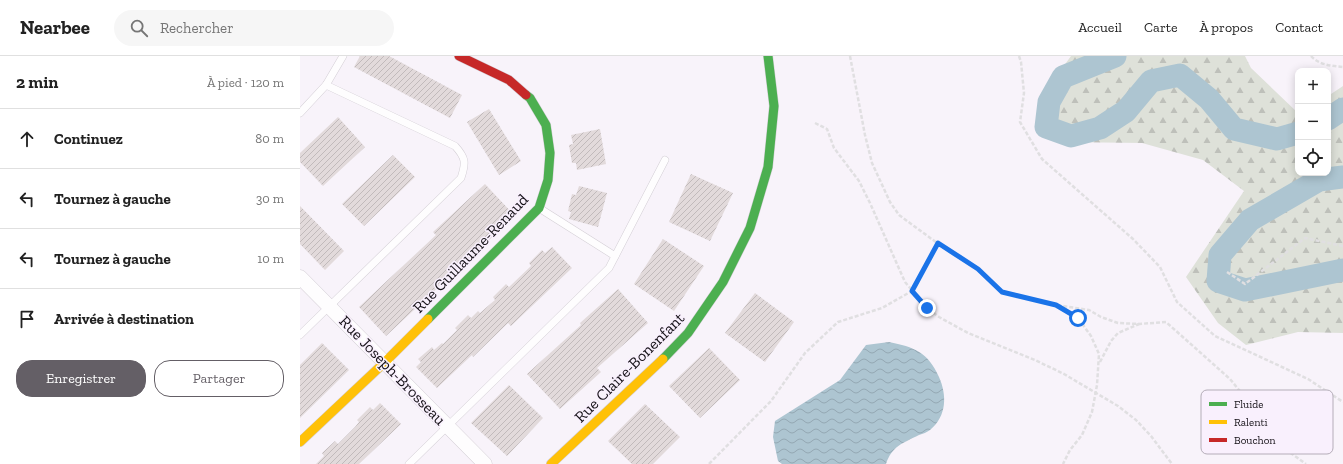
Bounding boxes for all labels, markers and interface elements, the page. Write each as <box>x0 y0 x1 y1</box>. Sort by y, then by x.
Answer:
search box <box>114 10 394 46</box>
text: Nearbee <box>20 16 90 39</box>
icon: search <box>128 17 150 39</box>
text: Rechercher <box>160 19 233 37</box>
text: Accueil <box>1078 19 1122 36</box>
text: Carte <box>1144 19 1178 36</box>
text: À propos <box>1200 19 1253 36</box>
text: Contact <box>1275 19 1323 36</box>
map controls <box>1295 68 1331 176</box>
button: + <box>1295 68 1331 104</box>
text: 2 min <box>16 72 58 92</box>
text: À pied · 120 m <box>207 75 284 90</box>
button: − <box>1295 104 1331 140</box>
icon: ahead <box>16 128 38 150</box>
text: Continuez <box>54 130 123 148</box>
text: 80 m <box>255 131 284 146</box>
button: locate <box>1295 140 1331 176</box>
icon: left <box>16 188 38 210</box>
text: Tournez à gauche <box>54 190 171 208</box>
street label: Rue Guillaume-Renaud <box>409 190 532 317</box>
text: 30 m <box>256 191 284 206</box>
icon: left <box>16 248 38 270</box>
text: Tournez à gauche <box>54 250 171 268</box>
text: 10 m <box>257 251 284 266</box>
route end <box>918 299 936 317</box>
icon: arrive <box>16 308 38 330</box>
street label: Rue Claire-Bonenfant <box>570 308 688 426</box>
route start <box>1069 309 1087 327</box>
text: Arrivée à destination <box>54 310 194 328</box>
street label: Rue Joseph-Brosseau <box>335 312 450 429</box>
button: Enregistrer <box>16 360 146 397</box>
button: Partager <box>154 360 284 397</box>
legend <box>1201 390 1333 454</box>
text: Fluide <box>1234 398 1264 411</box>
text: Ralenti <box>1234 416 1268 429</box>
text: Bouchon <box>1234 434 1276 447</box>

